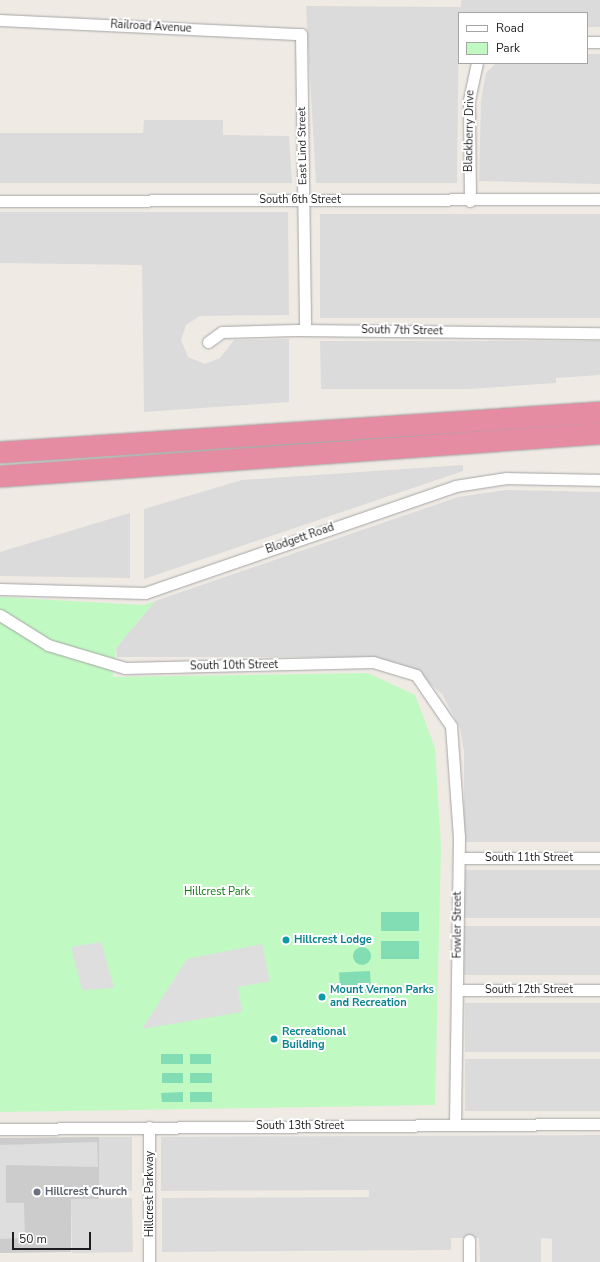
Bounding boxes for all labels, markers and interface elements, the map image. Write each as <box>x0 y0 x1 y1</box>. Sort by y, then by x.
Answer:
legend <box>458 12 588 64</box>
street label: Railroad Avenue <box>110 18 192 36</box>
text: Road <box>496 20 524 36</box>
text: Park <box>496 40 520 56</box>
street label: Blackberry Drive <box>463 90 477 172</box>
street label: East Lind Street <box>296 107 310 185</box>
street label: South 6th Street <box>259 193 341 207</box>
street label: South 7th Street <box>361 324 443 338</box>
street label: Blodgett Road <box>264 521 336 557</box>
street label: South 10th Street <box>190 659 278 673</box>
street label: South 11th Street <box>485 851 573 865</box>
park label: Hillcrest Park <box>184 885 250 899</box>
street label: Fowler Street <box>451 892 465 958</box>
place label: Hillcrest Lodge <box>294 933 372 947</box>
marker: Hillcrest Lodge <box>281 935 291 945</box>
street label: South 12th Street <box>485 983 573 997</box>
place label: Mount Vernon Parks and Recreation <box>330 984 434 1010</box>
marker: Mount Vernon Parks and Recreation <box>317 992 327 1002</box>
place label: Recreational Building <box>282 1026 346 1052</box>
marker: Recreational Building <box>269 1034 279 1044</box>
street label: South 13th Street <box>256 1119 344 1133</box>
street label: Hillcrest Parkway <box>143 1151 157 1237</box>
place label: Hillcrest Church <box>45 1185 127 1199</box>
marker: Hillcrest Church <box>32 1187 42 1197</box>
scale bar <box>14 1224 93 1250</box>
text: 50 m <box>19 1231 47 1247</box>

